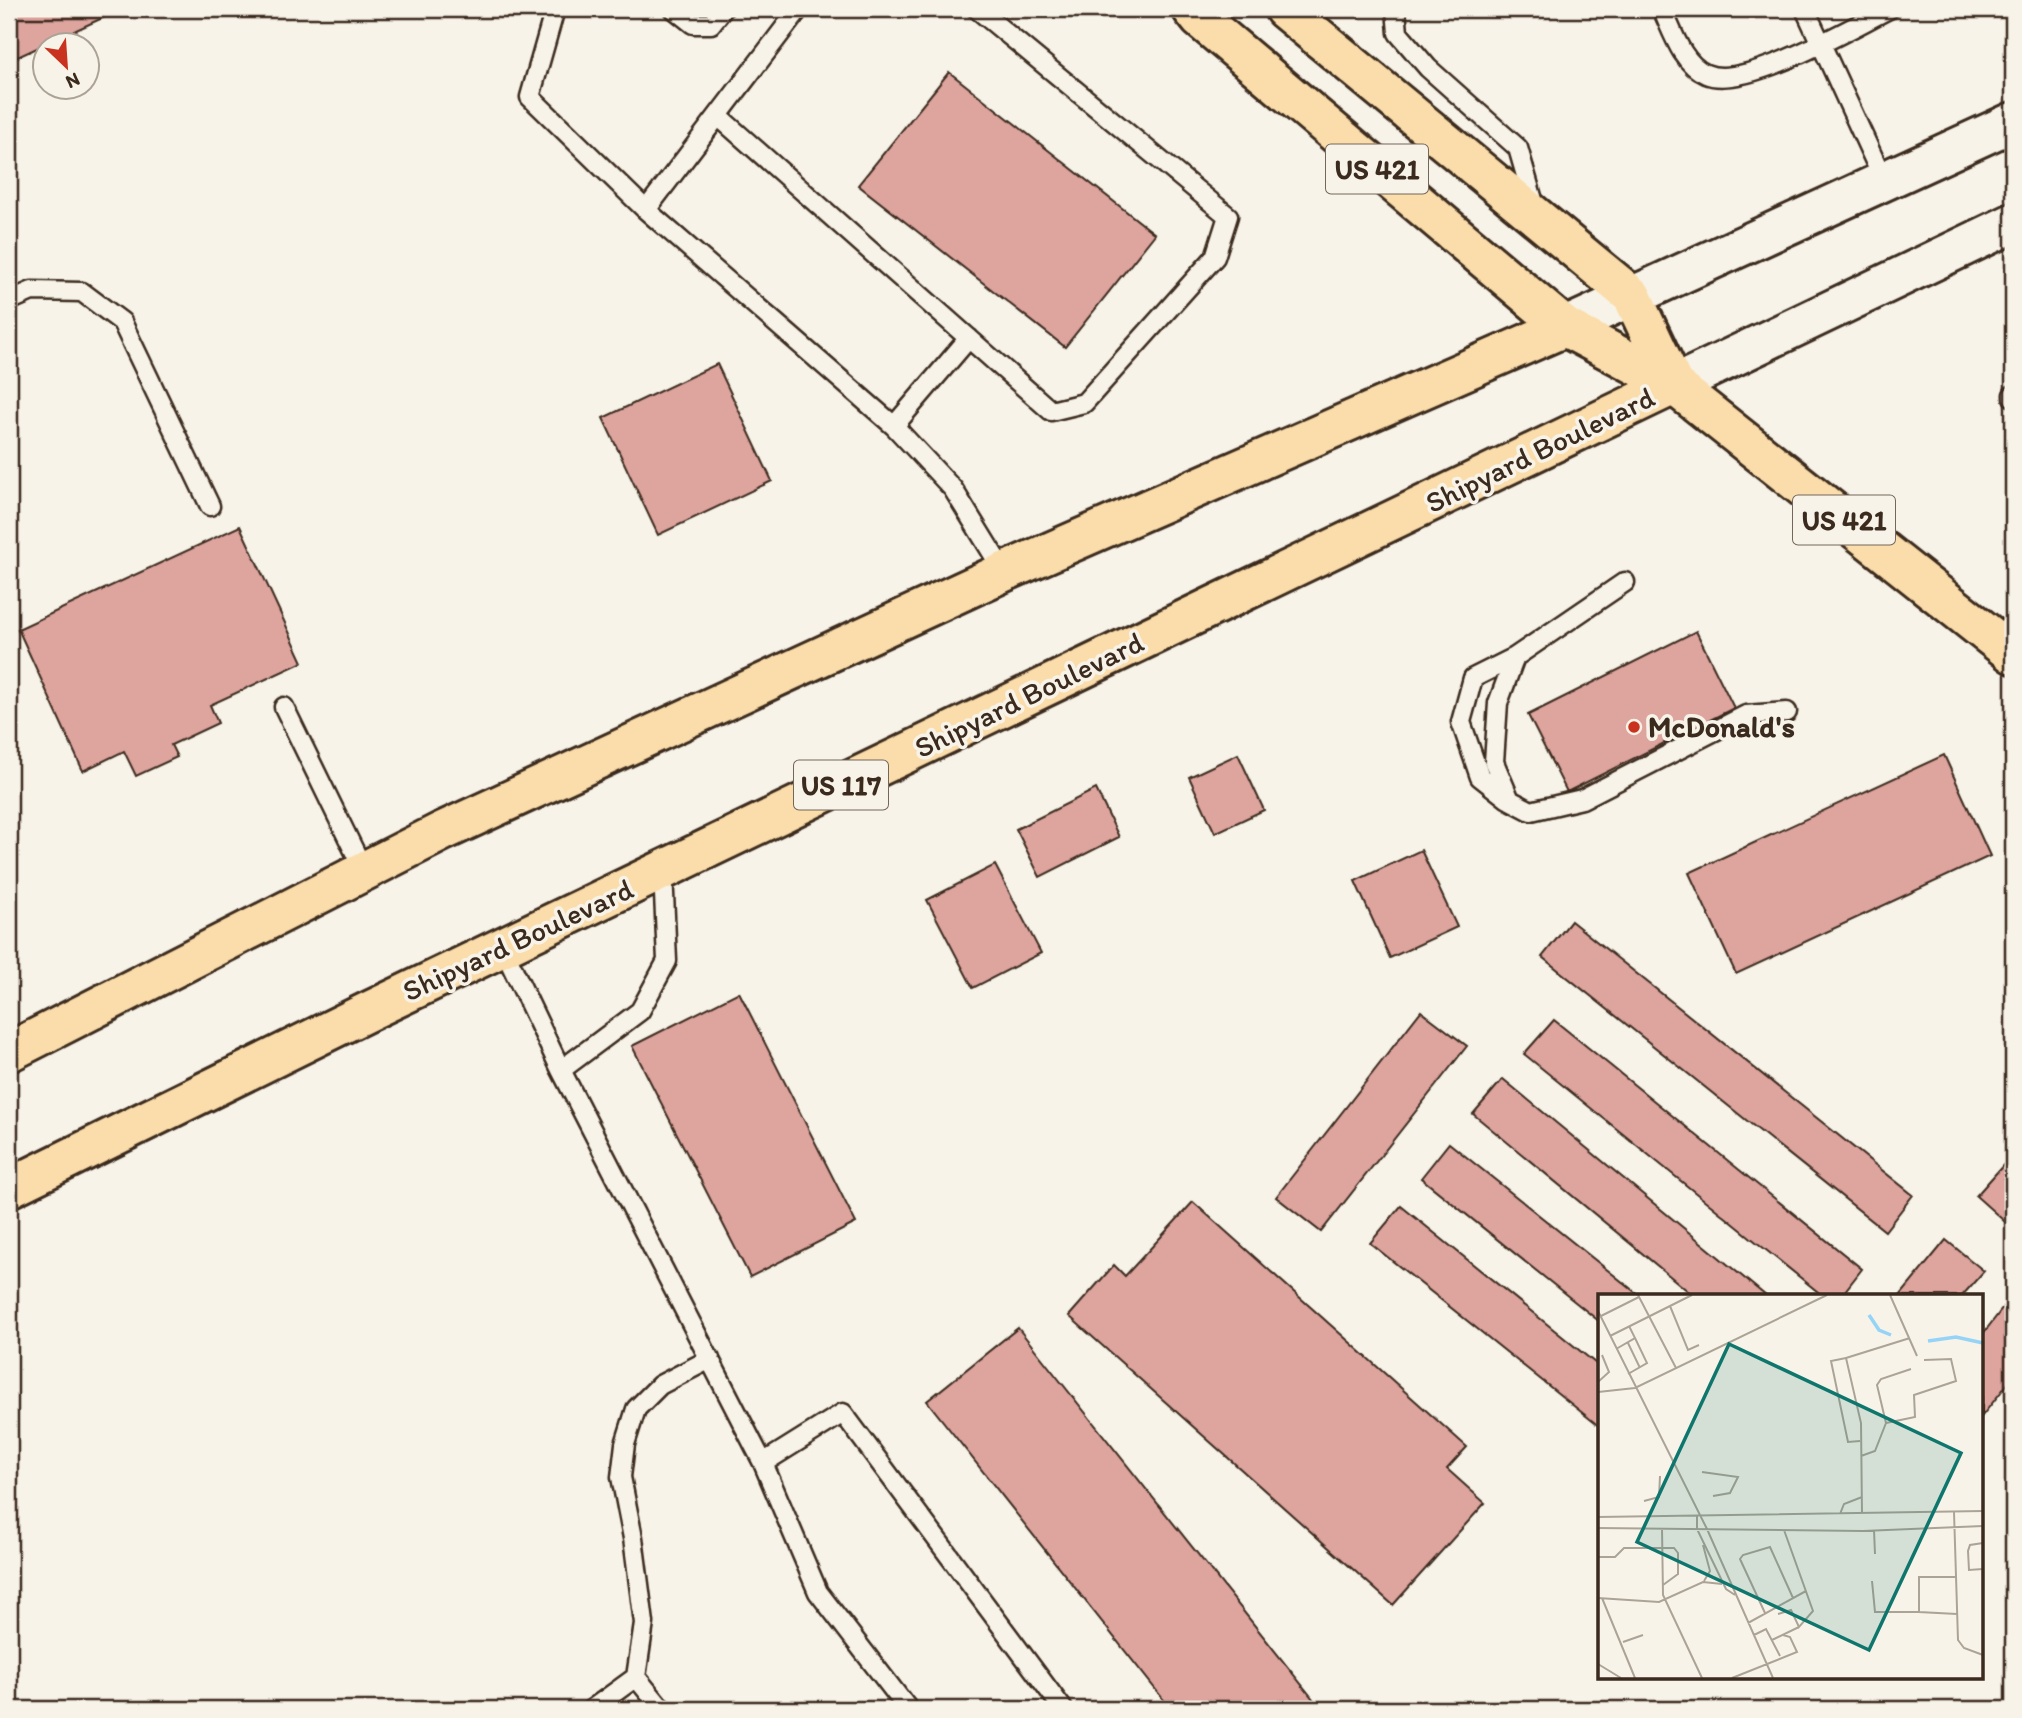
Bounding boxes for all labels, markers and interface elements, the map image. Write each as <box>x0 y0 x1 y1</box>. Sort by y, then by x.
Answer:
north arrow <box>32 32 102 102</box>
text: N <box>62 68 84 94</box>
road number: US 421 <box>1326 144 1428 194</box>
street label: Shipyard Boulevard <box>1419 378 1660 521</box>
road number: US 421 <box>1793 496 1895 544</box>
street label: Shipyard Boulevard <box>908 623 1149 766</box>
place label: McDonald's <box>1648 708 1795 745</box>
marker: McDonald's <box>1626 719 1642 735</box>
road number: US 117 <box>794 760 888 810</box>
street label: Shipyard Boulevard <box>397 870 639 1009</box>
inset map <box>1598 1294 1983 1680</box>

